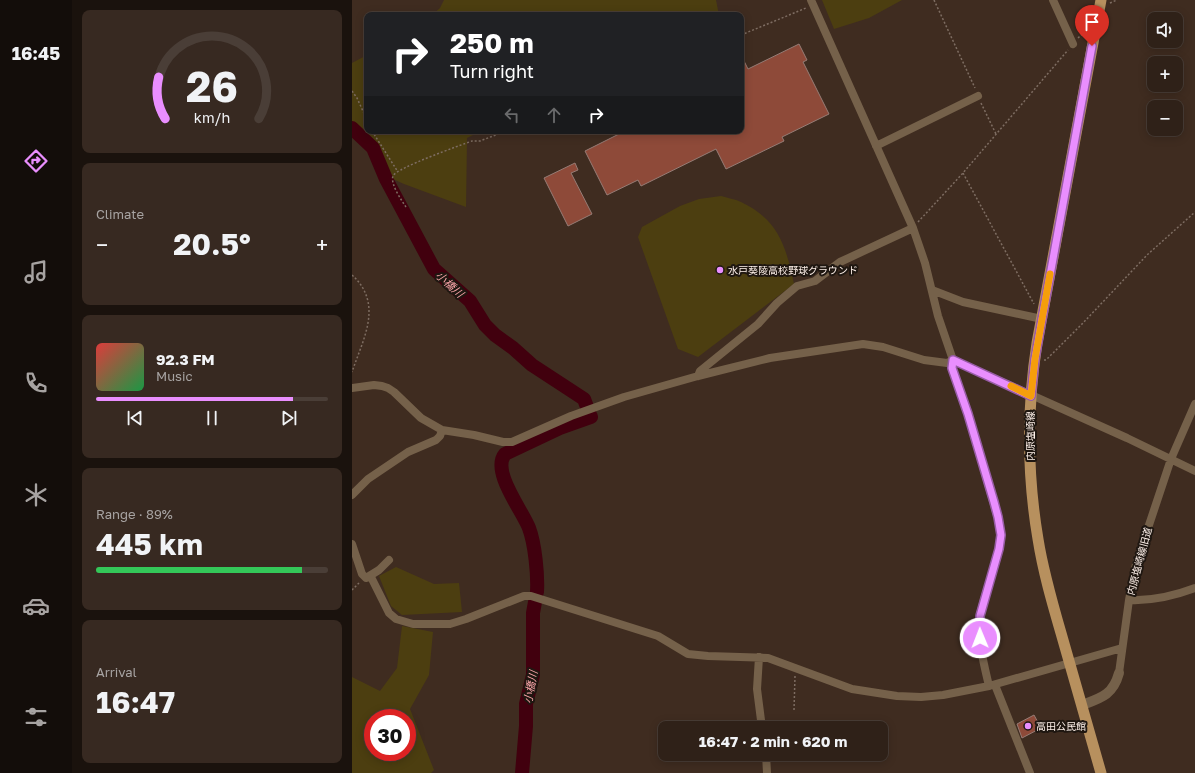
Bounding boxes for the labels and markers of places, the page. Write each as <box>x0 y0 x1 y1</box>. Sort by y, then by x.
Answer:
pin <box>1075 5 1109 46</box>
place label: 水戸葵陵高校野球グラウンド <box>728 264 858 276</box>
marker: 水戸葵陵高校野球グラウンド <box>715 265 725 275</box>
place label: 高田公民館 <box>1036 720 1086 732</box>
marker: 高田公民館 <box>1023 721 1033 731</box>

